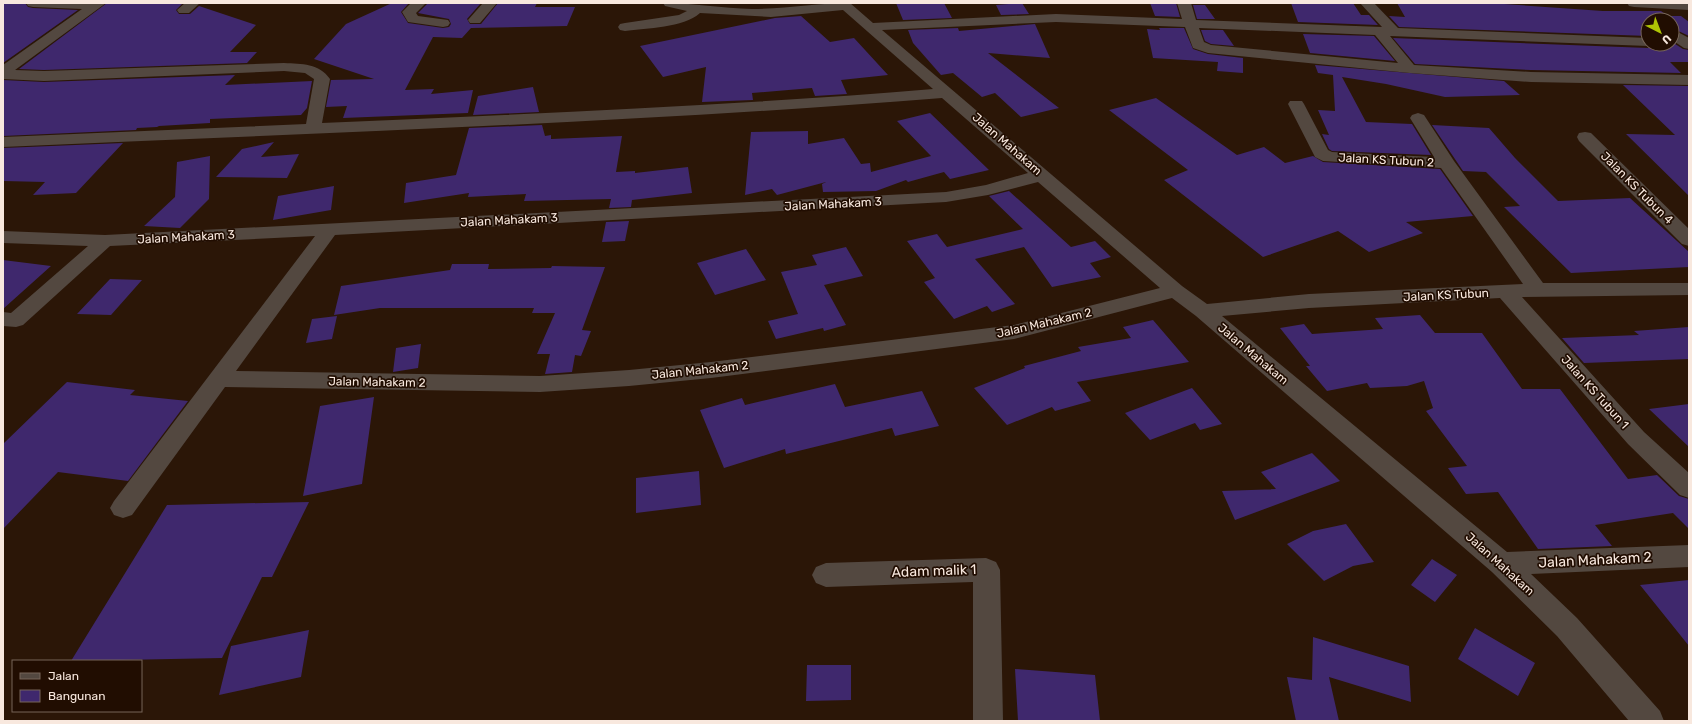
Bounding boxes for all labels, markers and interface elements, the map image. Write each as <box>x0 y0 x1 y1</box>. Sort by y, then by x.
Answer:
north arrow <box>1640 12 1680 52</box>
text: U <box>1659 32 1674 47</box>
street label: Jalan Mahakam <box>969 110 1045 178</box>
street label: Jalan KS Tubun 4 <box>1598 149 1676 227</box>
street label: Jalan KS Tubun 2 <box>1338 150 1434 170</box>
street label: Jalan Mahakam 3 <box>784 194 882 214</box>
street label: Jalan Mahakam 3 <box>460 210 558 230</box>
street label: Jalan Mahakam 3 <box>137 227 235 247</box>
street label: Jalan KS Tubun <box>1403 286 1489 304</box>
street label: Jalan Mahakam 2 <box>995 305 1093 341</box>
street label: Jalan Mahakam <box>1215 321 1291 387</box>
street label: Jalan KS Tubun 1 <box>1558 352 1632 432</box>
street label: Jalan Mahakam 2 <box>651 358 749 382</box>
street label: Jalan Mahakam 2 <box>328 374 426 390</box>
street label: Jalan Mahakam <box>1463 530 1537 598</box>
street label: Jalan Mahakam 2 <box>1538 549 1652 571</box>
street label: Adam malik 1 <box>891 561 977 581</box>
legend <box>12 660 142 712</box>
text: Jalan <box>48 669 79 683</box>
text: Bangunan <box>48 689 105 703</box>

